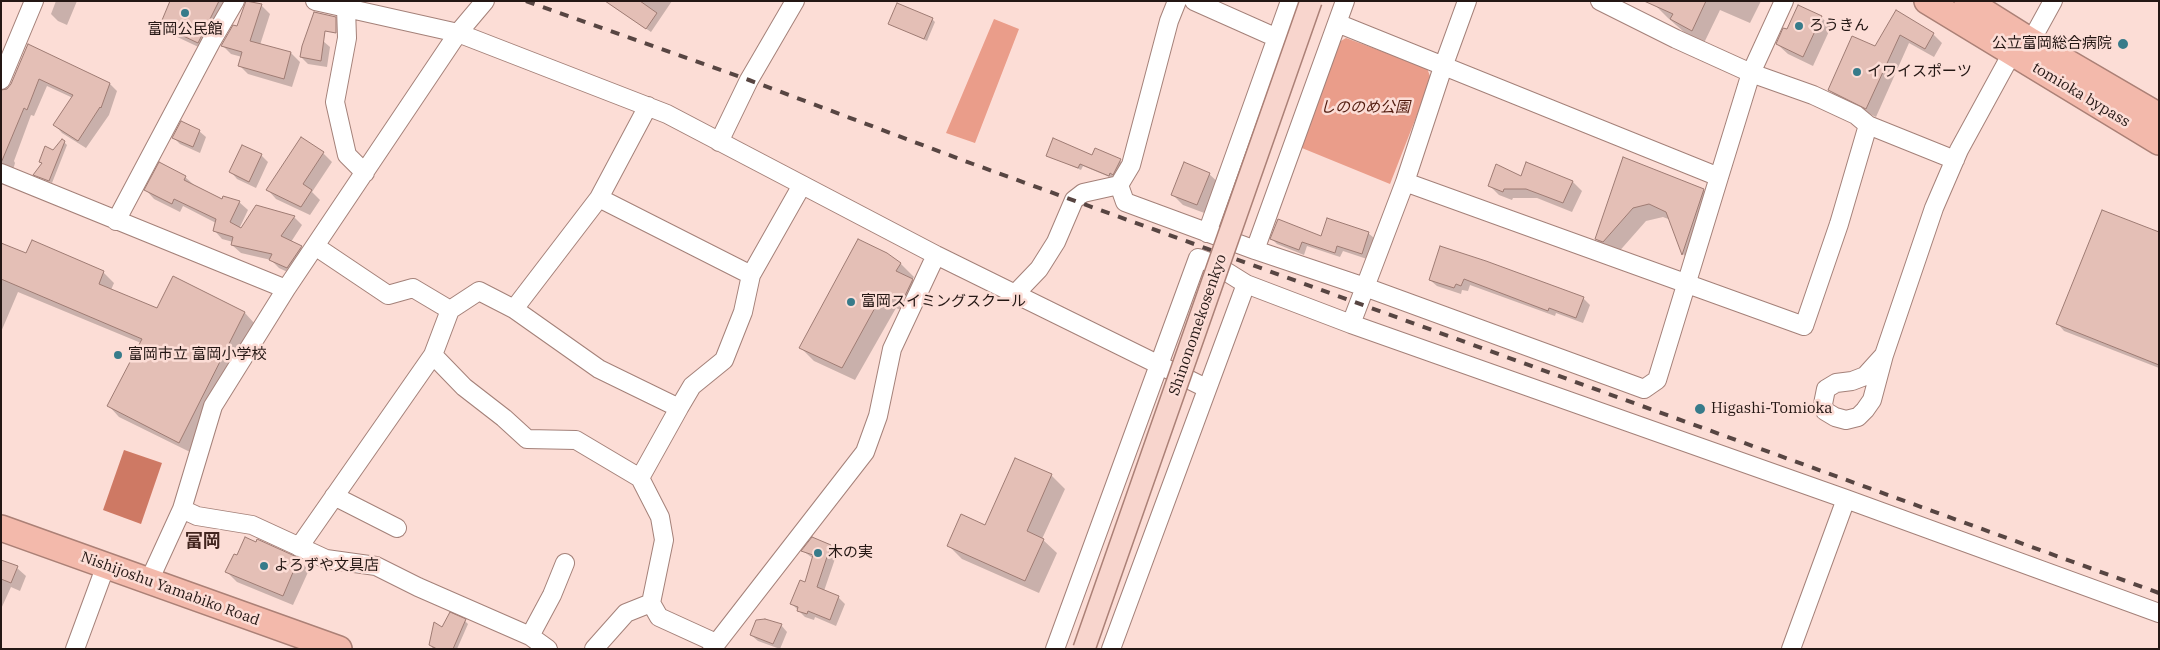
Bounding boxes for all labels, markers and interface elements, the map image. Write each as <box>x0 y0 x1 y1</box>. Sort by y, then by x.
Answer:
marker: 富岡公民館 <box>179 7 191 19</box>
place label: ろうきん <box>1809 17 1869 35</box>
marker: ろうきん <box>1793 20 1805 32</box>
place label: 富岡公民館 <box>148 21 222 39</box>
place label: 公立富岡総合病院 <box>1992 35 2112 53</box>
marker: 公立富岡総合病院 <box>2116 37 2130 51</box>
street label: tomioka bypass <box>2029 59 2133 131</box>
place label: イワイスポーツ <box>1867 63 1972 81</box>
marker: イワイスポーツ <box>1851 66 1863 78</box>
park label: しののめ公園 <box>1320 99 1410 117</box>
street label: Shinonomekosenkyo <box>1165 252 1231 398</box>
place label: 富岡スイミングスクール <box>861 293 1026 311</box>
marker: 富岡スイミングスクール <box>845 296 857 308</box>
place label: 富岡市立 富岡小学校 <box>128 346 266 364</box>
marker: 富岡市立 富岡小学校 <box>112 349 124 361</box>
place label: Higashi-Tomioka <box>1711 400 1832 418</box>
marker: Higashi-Tomioka <box>1693 402 1707 416</box>
district label: 富岡 <box>185 531 221 553</box>
place label: 木の実 <box>828 544 873 562</box>
marker: 木の実 <box>812 547 824 559</box>
street label: Nishijoshu Yamabiko Road <box>78 548 262 630</box>
place label: よろずや文具店 <box>274 557 379 575</box>
marker: よろずや文具店 <box>258 560 270 572</box>

